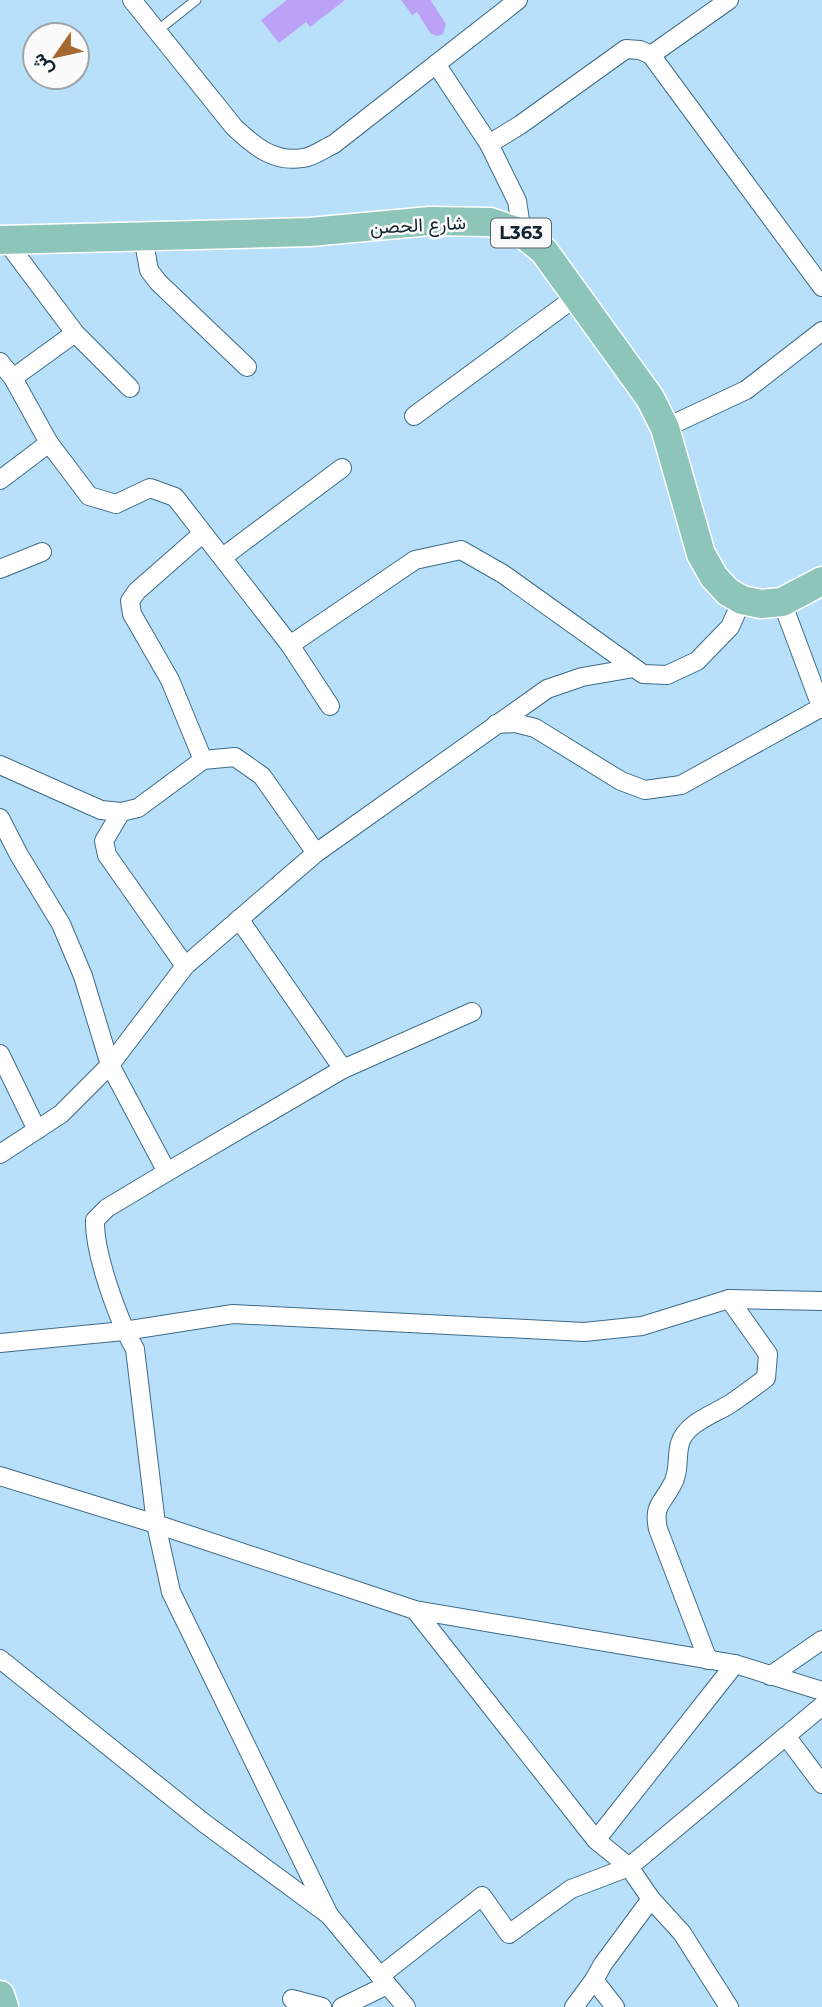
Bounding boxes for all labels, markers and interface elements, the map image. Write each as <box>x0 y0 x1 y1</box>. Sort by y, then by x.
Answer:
north arrow <box>21 21 91 91</box>
text: ش <box>26 49 58 81</box>
street label: شارع الحصن <box>369 211 467 240</box>
road number: L363 <box>491 218 551 247</box>

